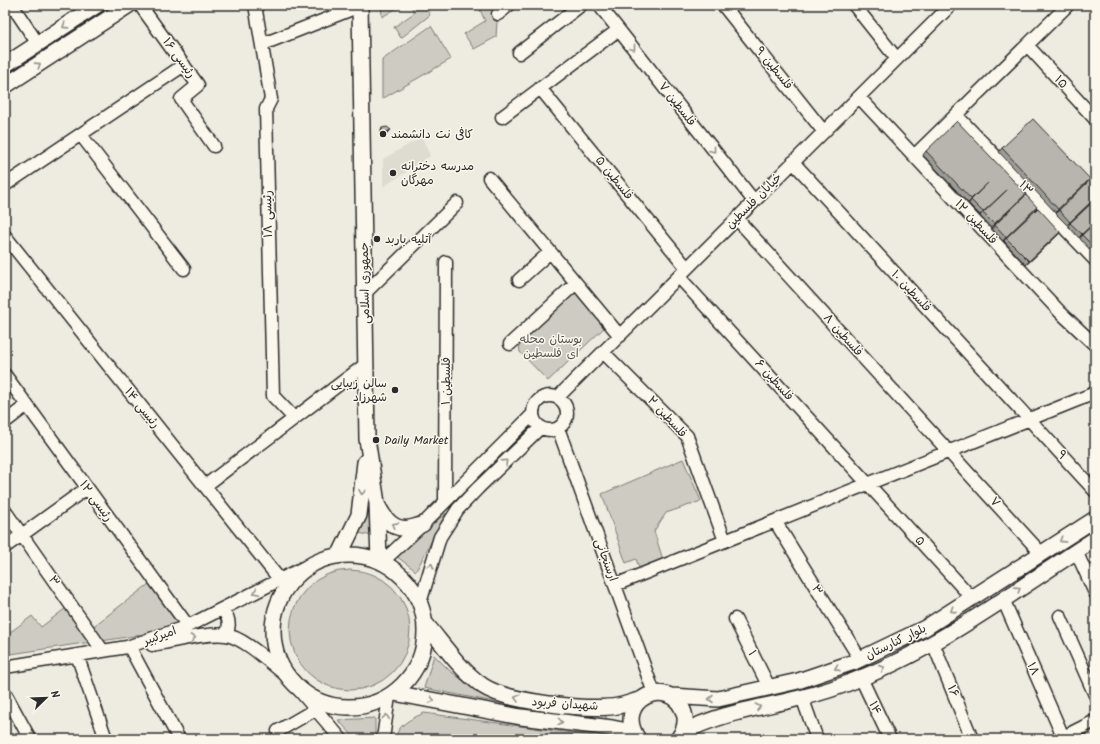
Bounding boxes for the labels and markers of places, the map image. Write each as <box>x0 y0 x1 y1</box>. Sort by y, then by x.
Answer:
place label: کافی نت دانشمند <box>391 125 473 144</box>
marker: کافی نت دانشمند <box>378 129 388 139</box>
place label: مدرسه دخترانه مهرگان <box>401 157 474 190</box>
marker: مدرسه دخترانه مهرگان <box>388 168 398 178</box>
place label: آتلیه باربد <box>385 230 432 249</box>
marker: آتلیه باربد <box>372 234 382 244</box>
place label: سالن زیبایی شهرزاد <box>331 374 387 407</box>
marker: سالن زیبایی شهرزاد <box>390 385 400 395</box>
place label: Daily Market <box>384 431 449 450</box>
marker: Daily Market <box>371 435 381 445</box>

